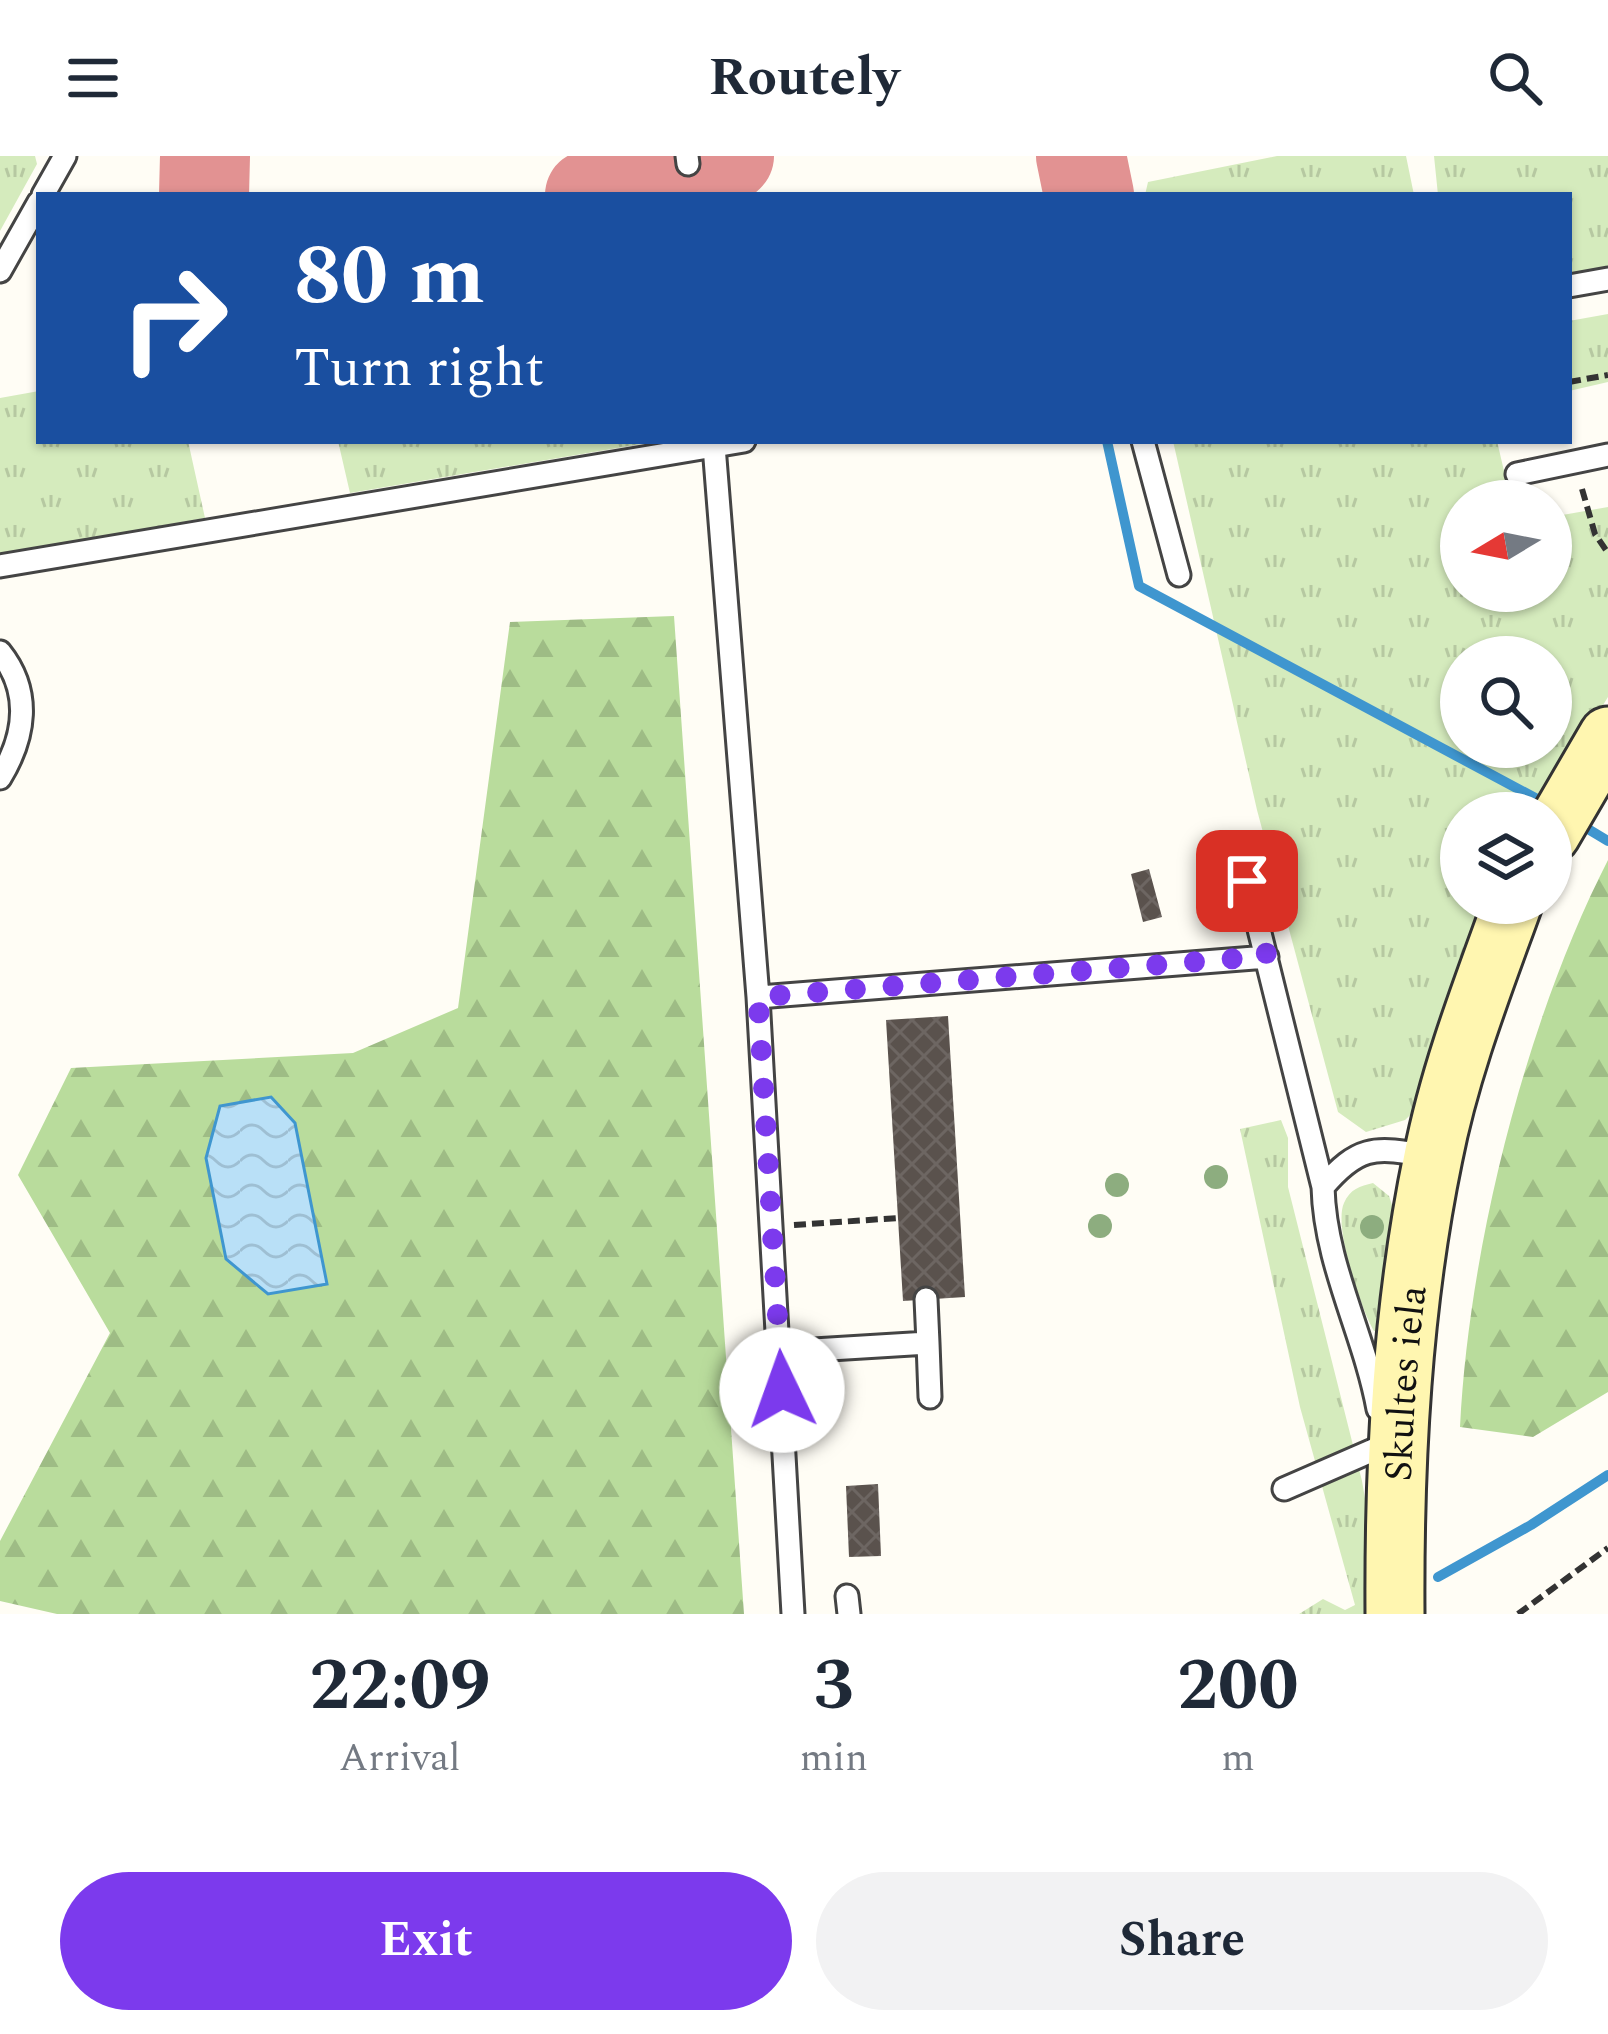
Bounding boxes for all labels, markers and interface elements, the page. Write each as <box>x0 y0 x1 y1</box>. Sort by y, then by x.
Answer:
text: Routely <box>709 37 899 119</box>
icon: menu <box>60 45 126 111</box>
icon: search <box>1482 45 1548 111</box>
text: 80 m <box>294 213 485 341</box>
icon: right <box>96 240 252 396</box>
text: Turn right <box>294 328 544 410</box>
north arrow <box>1440 480 1572 612</box>
map controls <box>1440 480 1572 924</box>
button: search <box>1440 636 1572 768</box>
button: layers <box>1440 792 1572 924</box>
pin <box>1196 830 1298 932</box>
icon: arrive <box>1214 848 1280 914</box>
street label: Skultes iela <box>1370 1282 1444 1482</box>
position arrow <box>719 1327 845 1453</box>
text: 22:09 <box>309 1632 490 1741</box>
text: 3 <box>814 1632 854 1741</box>
text: 200 <box>1177 1632 1299 1741</box>
text: Arrival <box>339 1729 461 1788</box>
text: min <box>800 1729 868 1788</box>
text: m <box>1221 1729 1255 1788</box>
button: Exit <box>60 1872 792 2010</box>
button: Share <box>816 1872 1548 2010</box>

